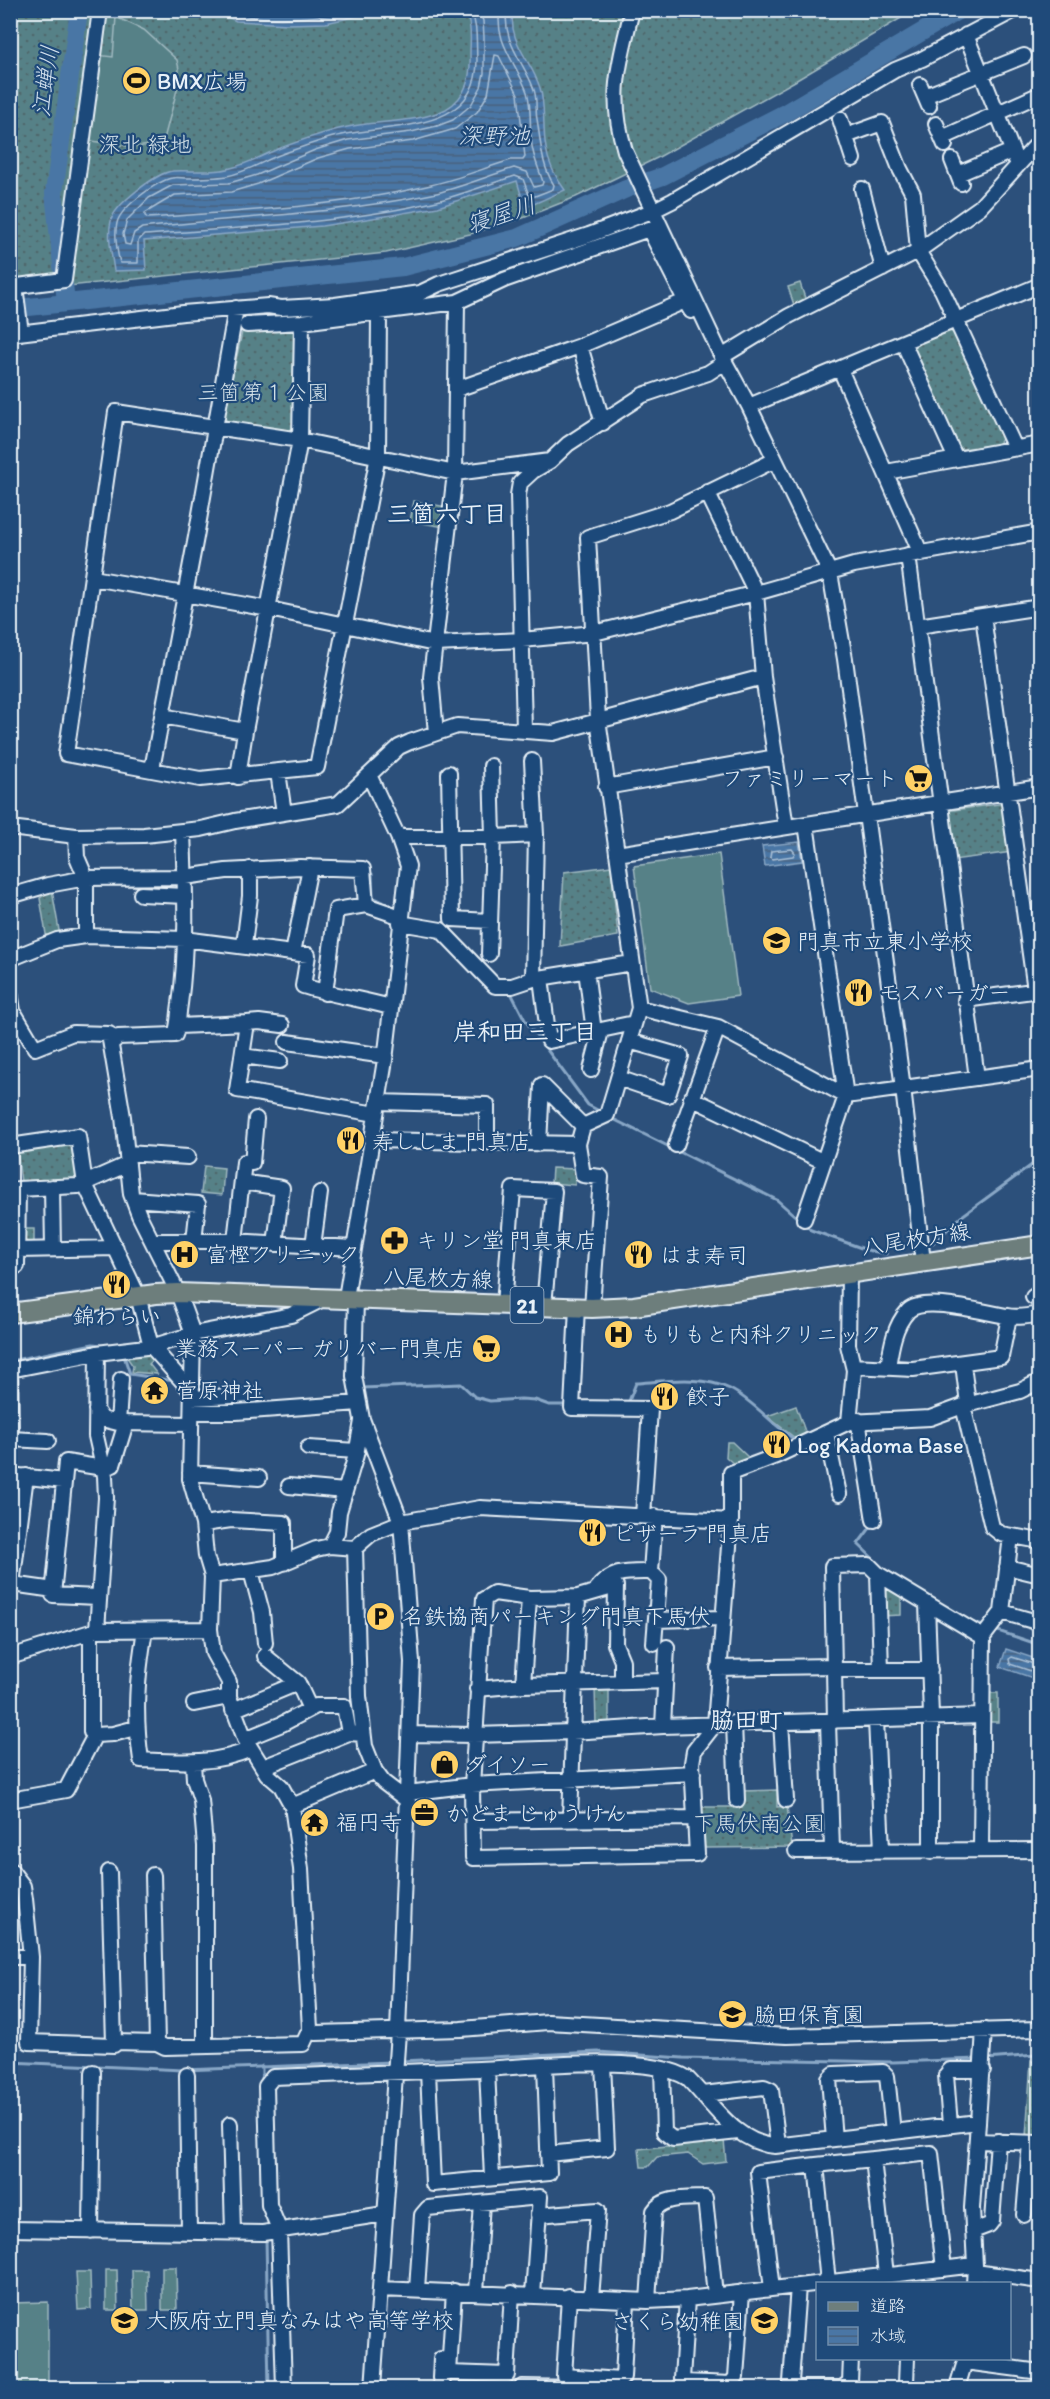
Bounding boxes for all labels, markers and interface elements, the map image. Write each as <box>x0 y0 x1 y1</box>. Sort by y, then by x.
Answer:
water label: 江蝉川 <box>26 43 64 119</box>
sports icon: BMX広場 <box>120 65 152 97</box>
place label: BMX広場 <box>157 68 247 95</box>
water label: 深野池 <box>458 121 531 150</box>
park label: 深北 緑地 <box>99 131 191 158</box>
water label: 寝屋川 <box>462 189 540 239</box>
park label: 三箇第１公園 <box>197 379 329 406</box>
district label: 三箇六丁目 <box>387 499 507 528</box>
supermarket icon: ファミリーマート <box>903 762 935 794</box>
place label: ファミリーマート <box>722 765 898 792</box>
school or university icon: 門真市立東小学校 <box>760 925 792 957</box>
place label: 門真市立東小学校 <box>797 928 973 955</box>
restaurant icon: モスバーガー <box>842 976 874 1008</box>
place label: モスバーガー <box>879 979 1011 1006</box>
district label: 岸和田三丁目 <box>453 1017 597 1046</box>
restaurant icon: 寿ししま 門真店 <box>335 1125 367 1157</box>
place label: 寿ししま 門真店 <box>372 1128 531 1155</box>
street label: 八尾枚方線 <box>860 1217 972 1261</box>
pharmacy icon: キリン堂 門真東店 <box>379 1224 411 1256</box>
place label: キリン堂 門真東店 <box>416 1227 597 1254</box>
hospital icon: 富樫クリニック <box>169 1238 201 1270</box>
restaurant icon: はま寿司 <box>623 1239 655 1271</box>
place label: 富樫クリニック <box>206 1241 360 1268</box>
place label: はま寿司 <box>660 1242 748 1269</box>
street label: 八尾枚方線 <box>383 1263 493 1293</box>
restaurant icon: 錦わらい <box>101 1268 133 1300</box>
road number: 21 <box>510 1287 544 1323</box>
place label: 錦わらい <box>73 1303 161 1330</box>
hospital icon: もりもと内科クリニック <box>603 1318 635 1350</box>
place label: もりもと内科クリニック <box>640 1321 882 1348</box>
supermarket icon: 業務スーパー ガリバー門真店 <box>470 1332 502 1364</box>
place label: 業務スーパー ガリバー門真店 <box>175 1335 465 1362</box>
temple icon: 菅原神社 <box>139 1374 171 1406</box>
place label: 菅原神社 <box>176 1377 264 1404</box>
restaurant icon: 餃子 <box>649 1380 681 1412</box>
place label: 餃子 <box>686 1383 730 1410</box>
restaurant icon: Log Kadoma Base <box>760 1429 792 1461</box>
place label: Log Kadoma Base <box>797 1432 964 1459</box>
restaurant icon: ピザーラ 門真店 <box>576 1517 608 1549</box>
place label: ピザーラ 門真店 <box>613 1520 772 1547</box>
parking icon: 名鉄協商パーキング門真下馬伏 <box>365 1600 397 1632</box>
place label: 名鉄協商パーキング門真下馬伏 <box>402 1603 710 1630</box>
district label: 脇田町 <box>710 1705 782 1734</box>
shop icon: ダイソー <box>428 1748 460 1780</box>
place label: ダイソー <box>465 1751 551 1778</box>
office icon: かどま じゅうけん <box>409 1797 441 1829</box>
place label: かどま じゅうけん <box>446 1800 627 1827</box>
temple icon: 福円寺 <box>299 1806 331 1838</box>
place label: 福円寺 <box>336 1809 402 1836</box>
park label: 下馬伏南公園 <box>693 1810 825 1837</box>
school or university icon: 脇田保育園 <box>717 1998 749 2030</box>
place label: 脇田保育園 <box>754 2001 864 2028</box>
legend <box>816 2282 1011 2360</box>
text: 道路 <box>870 2295 906 2317</box>
school or university icon: 大阪府立門真なみはや高等学校 <box>109 2304 141 2336</box>
school or university icon: さくら幼稚園 <box>749 2305 781 2337</box>
place label: 大阪府立門真なみはや高等学校 <box>146 2307 454 2334</box>
place label: さくら幼稚園 <box>612 2308 744 2335</box>
text: 水域 <box>870 2325 906 2347</box>

